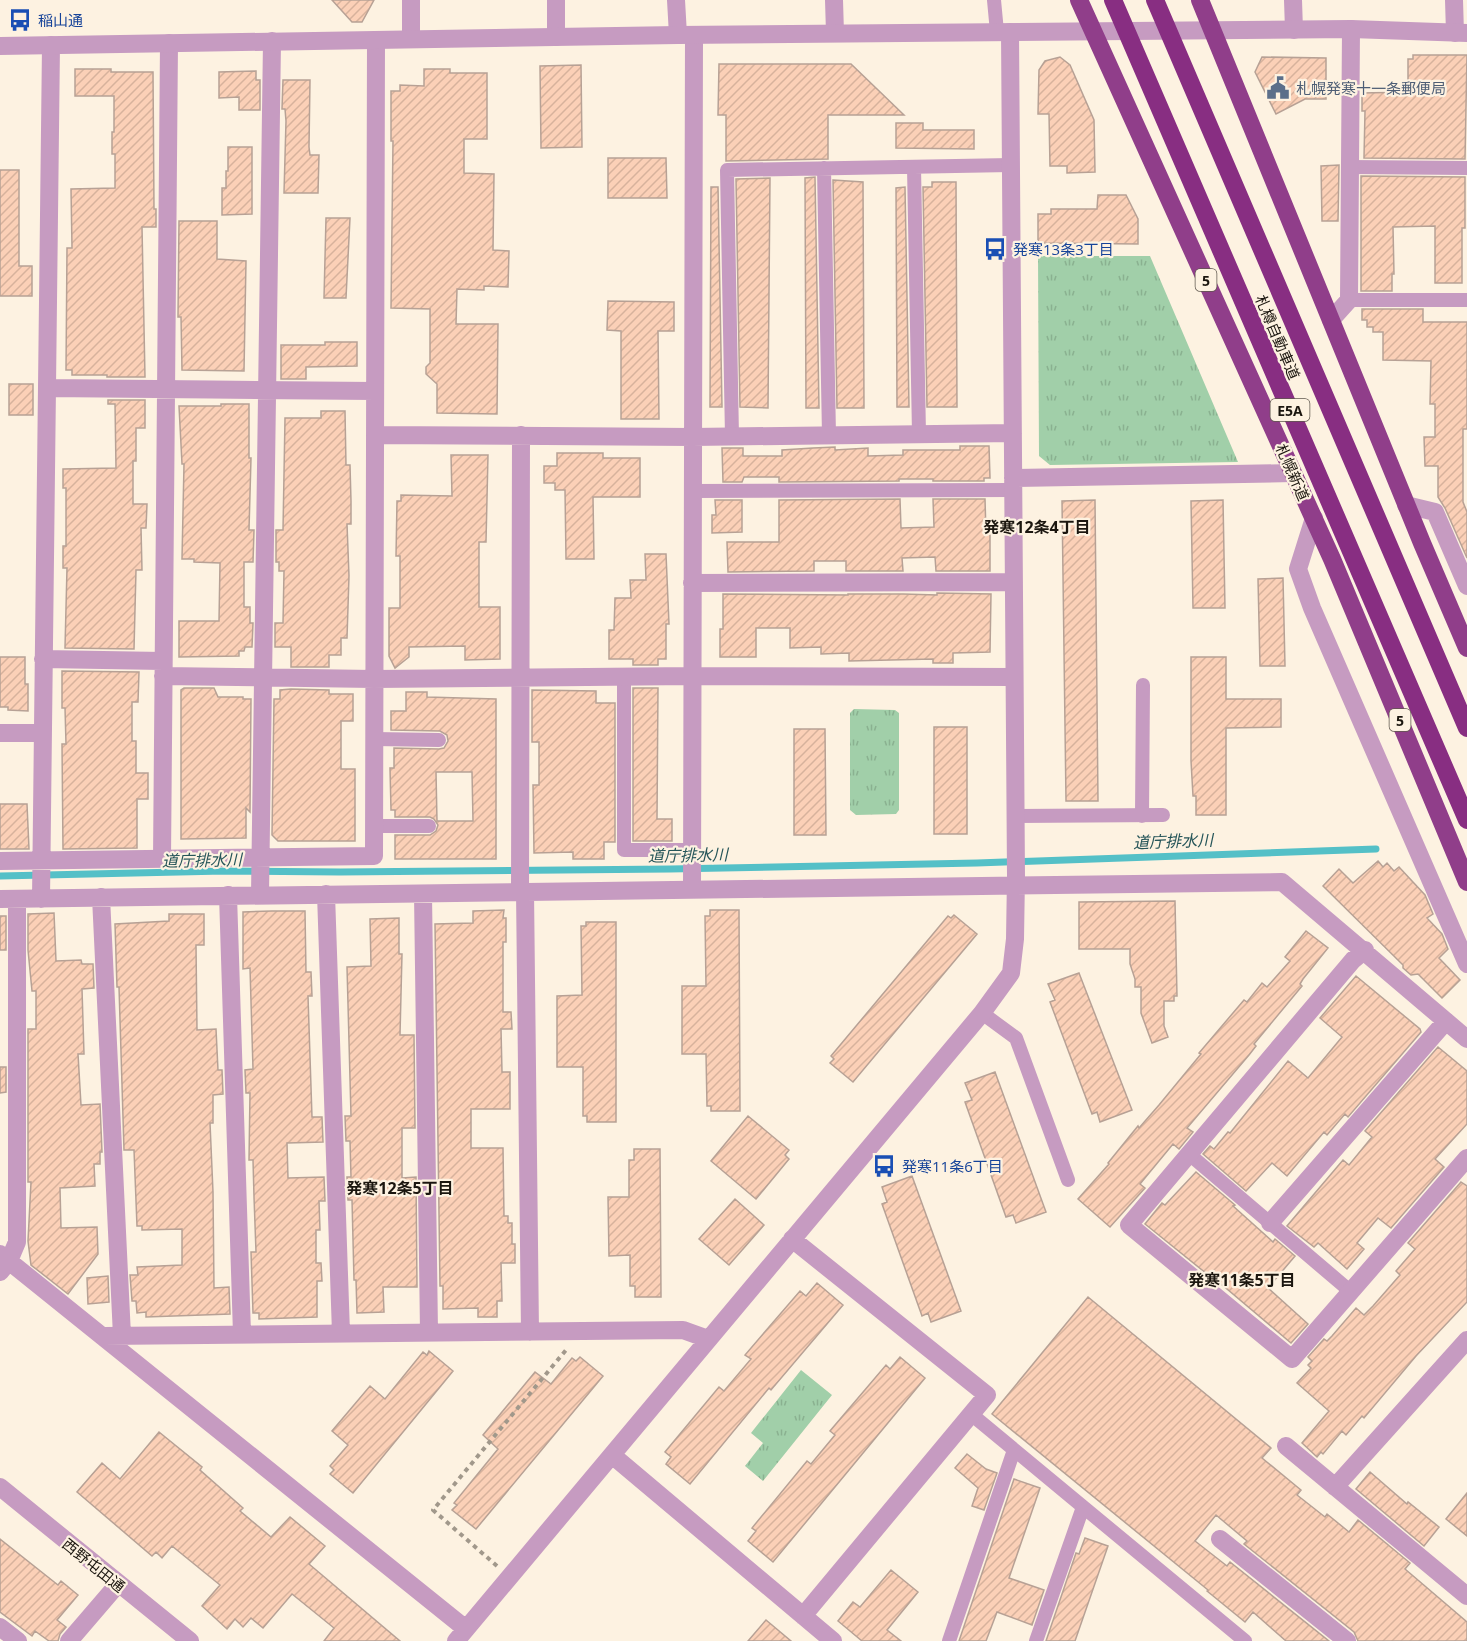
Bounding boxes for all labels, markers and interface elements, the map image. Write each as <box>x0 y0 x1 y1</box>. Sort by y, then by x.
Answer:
bus stop icon: 稲山通 <box>7 7 33 33</box>
place label: 稲山通 <box>38 10 83 30</box>
public building icon: 札幌発寒十一条郵便局 <box>1265 75 1291 101</box>
place label: 札幌発寒十一条郵便局 <box>1296 78 1446 98</box>
bus stop icon: 発寒13条3丁目 <box>982 236 1008 262</box>
place label: 発寒13条3丁目 <box>1013 239 1114 259</box>
road number: 5 <box>1196 269 1216 291</box>
street label: 札樽自動車道 <box>1251 292 1305 382</box>
road number: E5A <box>1270 399 1310 421</box>
street label: 札幌新道 <box>1272 441 1314 503</box>
district label: 発寒12条4丁目 <box>983 516 1091 538</box>
road number: 5 <box>1390 709 1410 731</box>
water label: 道庁排水川 <box>1133 829 1215 853</box>
water label: 道庁排水川 <box>648 843 730 867</box>
water label: 道庁排水川 <box>162 848 244 872</box>
bus stop icon: 発寒11条6丁目 <box>871 1153 897 1179</box>
place label: 発寒11条6丁目 <box>902 1156 1003 1176</box>
district label: 発寒12条5丁目 <box>346 1177 454 1199</box>
district label: 発寒11条5丁目 <box>1188 1269 1296 1291</box>
street label: 西野屯田通 <box>59 1534 129 1596</box>

